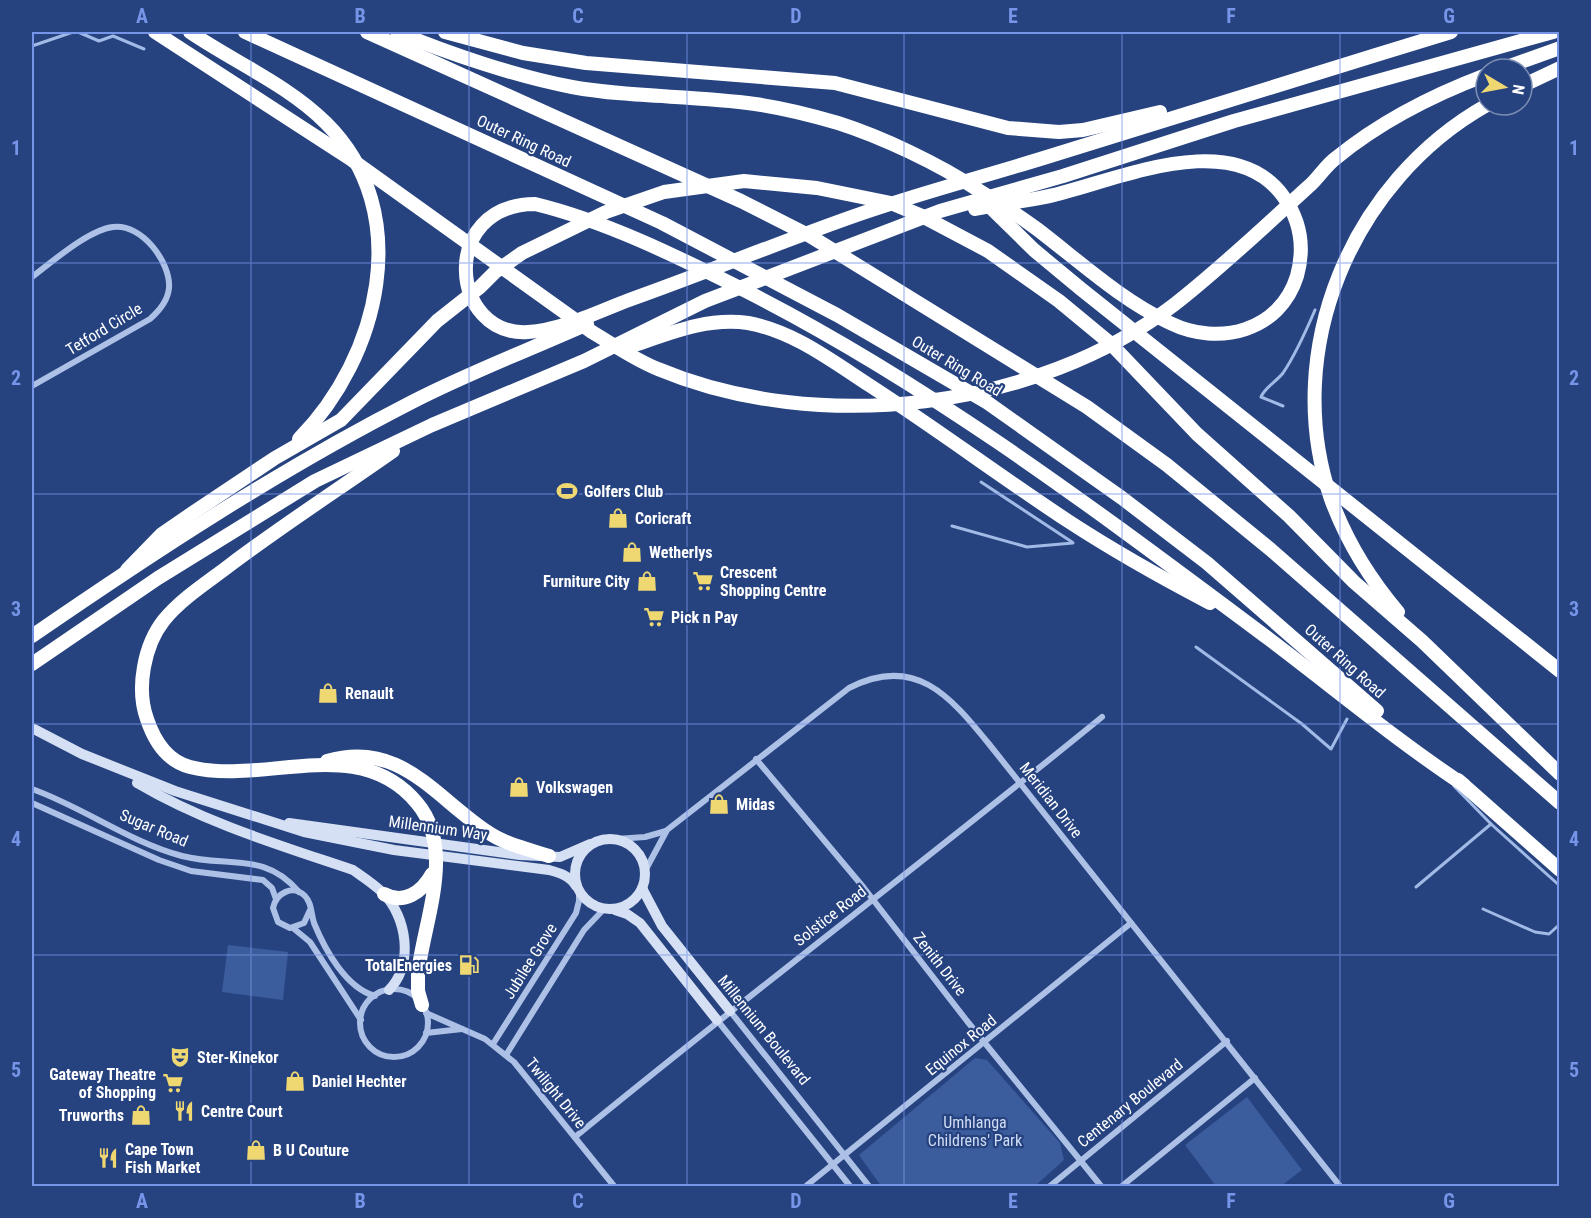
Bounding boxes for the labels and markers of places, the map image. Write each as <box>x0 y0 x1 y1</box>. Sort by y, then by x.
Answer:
sports icon: Golfers Club <box>555 479 579 503</box>
place label: Golfers Club <box>584 482 663 501</box>
shop icon: Coricraft <box>606 506 630 530</box>
place label: Coricraft <box>635 509 692 528</box>
shop icon: Wetherlys <box>620 540 644 564</box>
place label: Wetherlys <box>649 543 713 562</box>
place label: Crescent Shopping Centre <box>720 563 827 600</box>
shop icon: Furniture City <box>635 569 659 593</box>
supermarket icon: Crescent Shopping Centre <box>691 569 715 593</box>
place label: Furniture City <box>543 572 630 591</box>
supermarket icon: Pick n Pay <box>642 605 666 629</box>
place label: Pick n Pay <box>671 608 738 627</box>
shop icon: Renault <box>316 681 340 705</box>
place label: Renault <box>345 684 394 703</box>
shop icon: Volkswagen <box>507 775 531 799</box>
place label: Volkswagen <box>536 778 613 797</box>
shop icon: Midas <box>707 792 731 816</box>
place label: Midas <box>736 795 775 814</box>
fuel station icon: TotalEnergies <box>457 953 481 977</box>
place label: TotalEnergies <box>365 956 452 975</box>
theatre icon: Ster-Kinekor <box>168 1045 192 1069</box>
place label: Ster-Kinekor <box>197 1048 279 1067</box>
place label: Gateway Theatre of Shopping <box>49 1065 156 1102</box>
shop icon: Daniel Hechter <box>283 1069 307 1093</box>
supermarket icon: Gateway Theatre of Shopping <box>161 1071 185 1095</box>
place label: Daniel Hechter <box>312 1072 406 1091</box>
restaurant icon: Centre Court <box>172 1099 196 1123</box>
place label: Centre Court <box>201 1102 283 1121</box>
shop icon: Truworths <box>129 1103 153 1127</box>
place label: Truworths <box>59 1106 124 1125</box>
shop icon: B U Couture <box>244 1138 268 1162</box>
place label: Cape Town Fish Market <box>125 1140 201 1177</box>
place label: B U Couture <box>273 1141 349 1160</box>
restaurant icon: Cape Town Fish Market <box>96 1146 120 1170</box>

